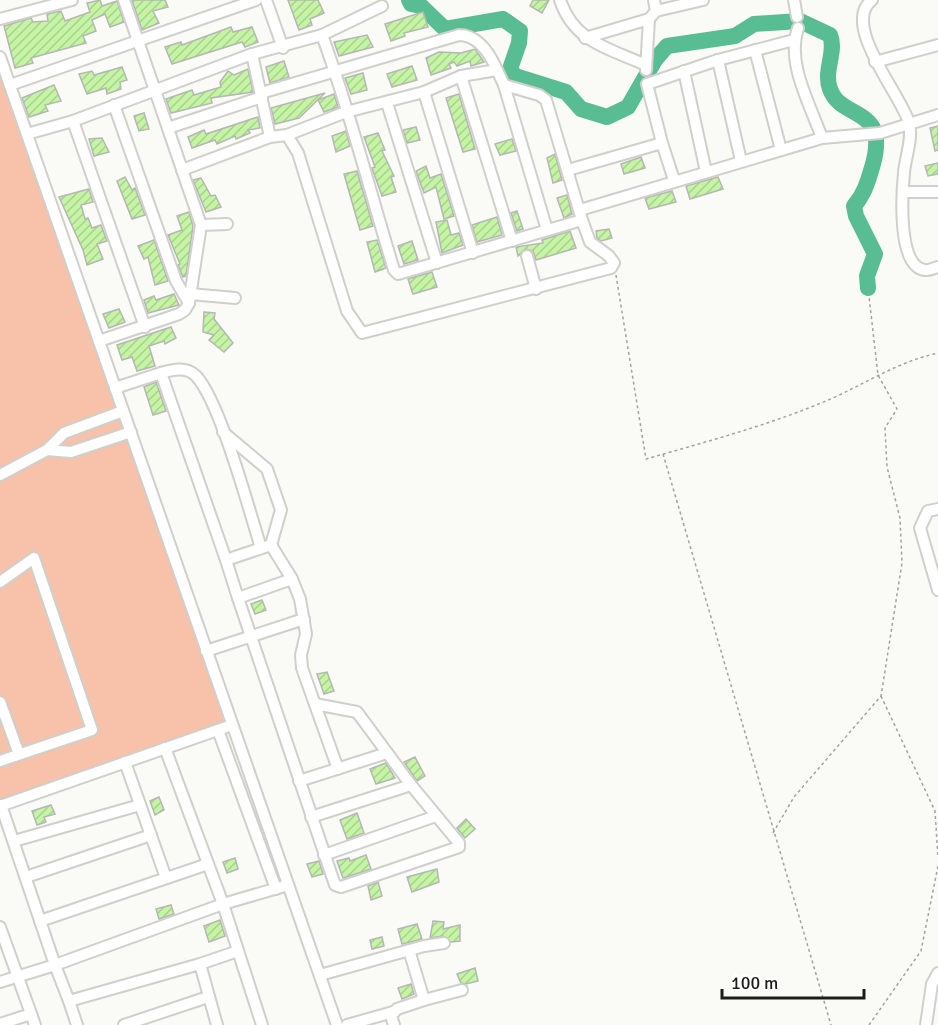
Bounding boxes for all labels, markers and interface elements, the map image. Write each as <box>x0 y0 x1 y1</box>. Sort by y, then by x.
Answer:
scale bar <box>722 962 864 1000</box>
text: 100 m <box>731 972 778 994</box>

